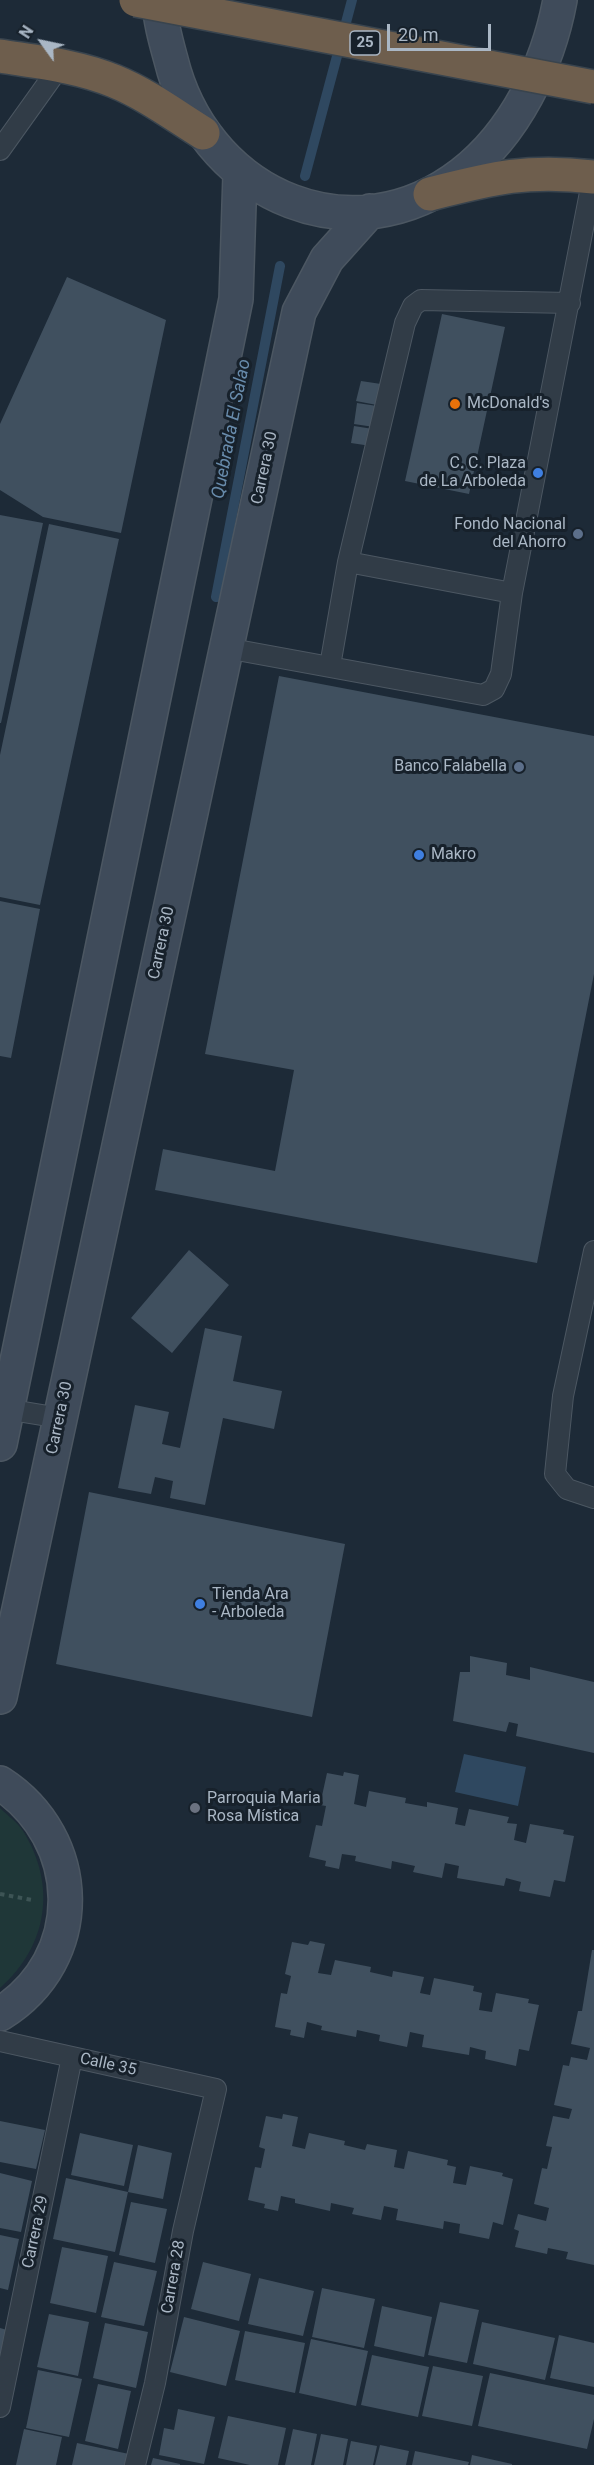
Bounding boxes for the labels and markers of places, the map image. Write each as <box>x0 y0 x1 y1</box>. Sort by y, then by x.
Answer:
place label: McDonald's <box>467 394 550 414</box>
marker: McDonald's <box>448 397 462 411</box>
place label: C. C. Plaza de La Arboleda <box>419 454 526 492</box>
marker: C. C. Plaza de La Arboleda <box>531 466 545 480</box>
place label: Fondo Nacional del Ahorro <box>454 515 566 553</box>
marker: Fondo Nacional del Ahorro <box>571 527 585 541</box>
place label: Banco Falabella <box>394 757 507 777</box>
marker: Banco Falabella <box>512 760 526 774</box>
place label: Makro <box>431 845 476 865</box>
marker: Makro <box>412 848 426 862</box>
place label: Tienda Ara - Arboleda <box>212 1585 289 1623</box>
marker: Tienda Ara - Arboleda <box>193 1597 207 1611</box>
place label: Parroquia Maria Rosa Mística <box>207 1789 321 1827</box>
marker: Parroquia Maria Rosa Mística <box>188 1801 202 1815</box>

